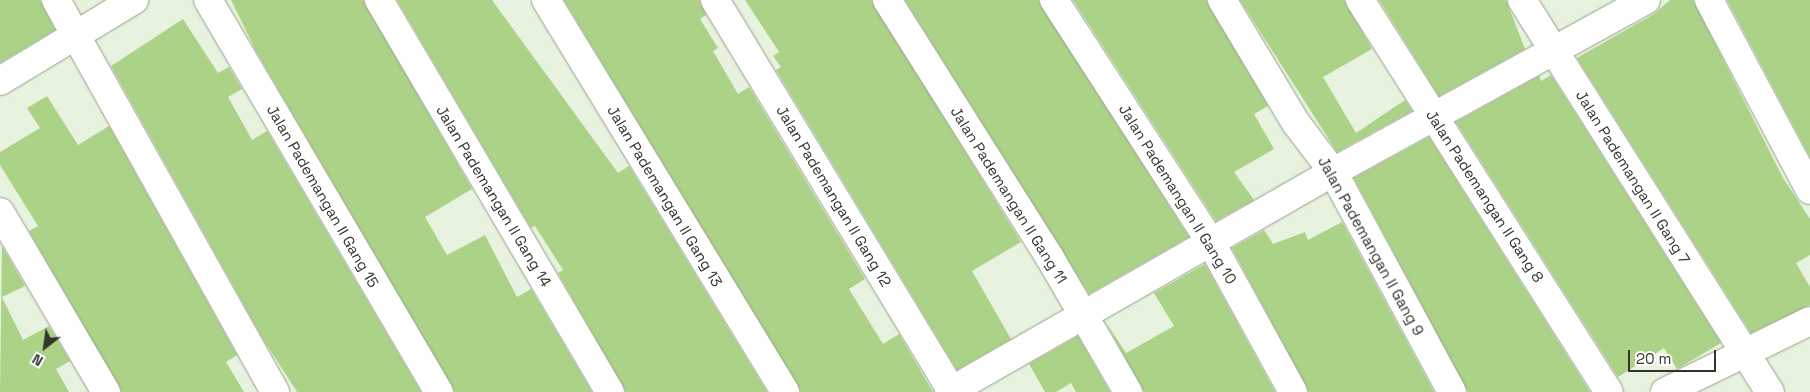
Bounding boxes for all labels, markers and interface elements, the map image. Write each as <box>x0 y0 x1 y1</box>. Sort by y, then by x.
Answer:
street label: Jalan Pademangan II Gang 7 <box>1572 87 1694 267</box>
street label: Jalan Pademangan II Gang 15 <box>263 101 383 291</box>
street label: Jalan Pademangan II Gang 10 <box>1115 101 1241 287</box>
street label: Jalan Pademangan II Gang 14 <box>433 102 555 290</box>
street label: Jalan Pademangan II Gang 13 <box>604 102 726 290</box>
street label: Jalan Pademangan II Gang 12 <box>773 102 895 290</box>
street label: Jalan Pademangan II Gang 11 <box>947 103 1071 287</box>
street label: Jalan Pademangan II Gang 8 <box>1422 106 1548 286</box>
street label: Jalan Pademangan II Gang 9 <box>1314 153 1428 339</box>
north arrow <box>20 322 70 372</box>
scale bar <box>1630 340 1718 372</box>
text: 20 m <box>1636 349 1671 368</box>
text: N <box>29 350 46 370</box>

